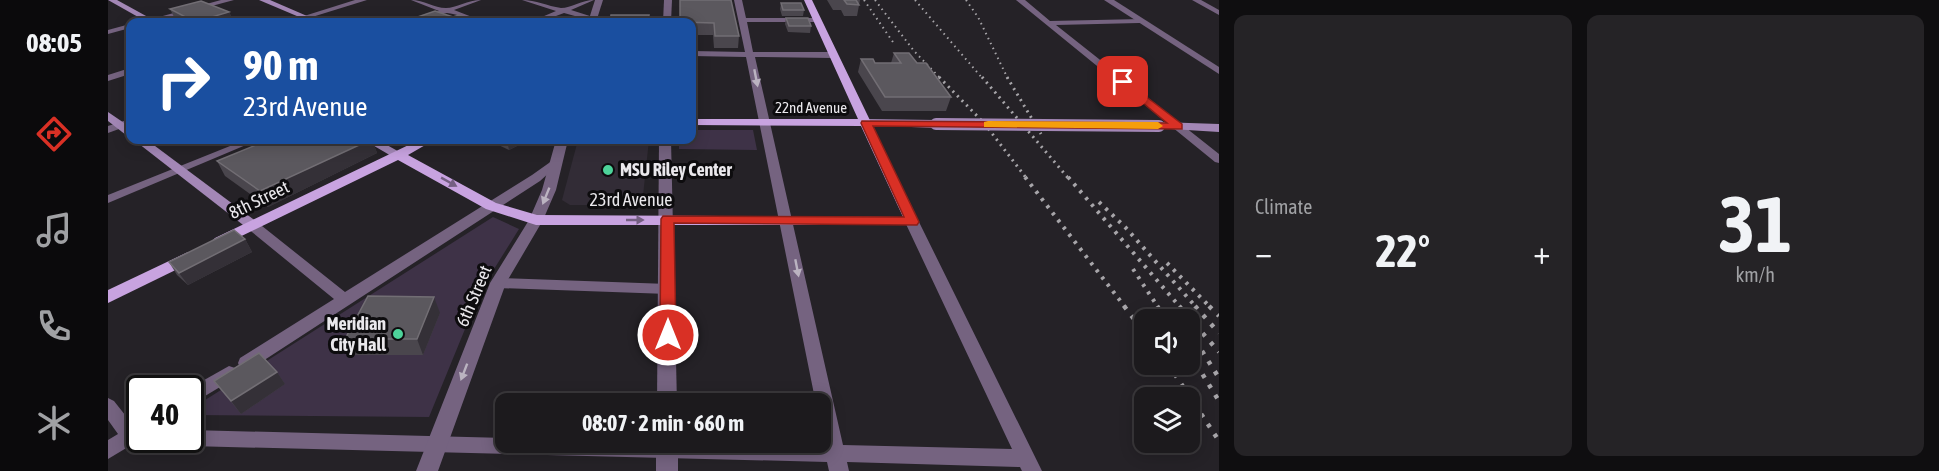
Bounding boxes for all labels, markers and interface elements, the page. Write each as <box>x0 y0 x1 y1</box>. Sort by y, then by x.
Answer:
text: 08:05 <box>26 27 82 58</box>
text: 90 m <box>243 41 318 89</box>
icon: right <box>144 42 222 120</box>
pin <box>1097 56 1148 107</box>
icon: arrive <box>1106 65 1139 98</box>
one-way arrow <box>752 68 761 87</box>
text: 23rd Avenue <box>243 91 368 122</box>
street label: 22nd Avenue <box>775 99 847 116</box>
icon: directions <box>33 113 75 155</box>
place label: MSU Riley Center <box>620 159 732 180</box>
marker: MSU Riley Center <box>601 163 615 177</box>
street label: 8th Street <box>225 176 292 223</box>
one-way arrow <box>440 177 457 187</box>
text: 31 <box>1719 179 1792 269</box>
one-way arrow <box>541 187 551 205</box>
street label: 23rd Avenue <box>589 189 673 210</box>
text: Climate <box>1255 195 1312 218</box>
icon: music <box>33 209 75 251</box>
one-way arrow <box>626 215 645 224</box>
text: 22° <box>1375 225 1430 277</box>
text: − <box>1255 233 1272 271</box>
text: + <box>1533 233 1550 271</box>
one-way arrow <box>792 259 802 278</box>
street label: 6th Street <box>451 262 496 330</box>
text: km/h <box>1735 263 1775 286</box>
position arrow <box>636 303 700 367</box>
icon: phone <box>33 305 75 347</box>
map controls <box>1134 309 1200 453</box>
button: sound <box>1134 309 1200 375</box>
place label: Meridian City Hall <box>327 313 386 355</box>
marker: Meridian City Hall <box>391 327 405 341</box>
one-way arrow <box>459 363 469 381</box>
speed limit sign: 40 <box>126 375 204 453</box>
button: layers <box>1134 387 1200 453</box>
icon: climate <box>33 402 75 444</box>
text: 08:07 · 2 min · 660 m <box>582 410 744 436</box>

